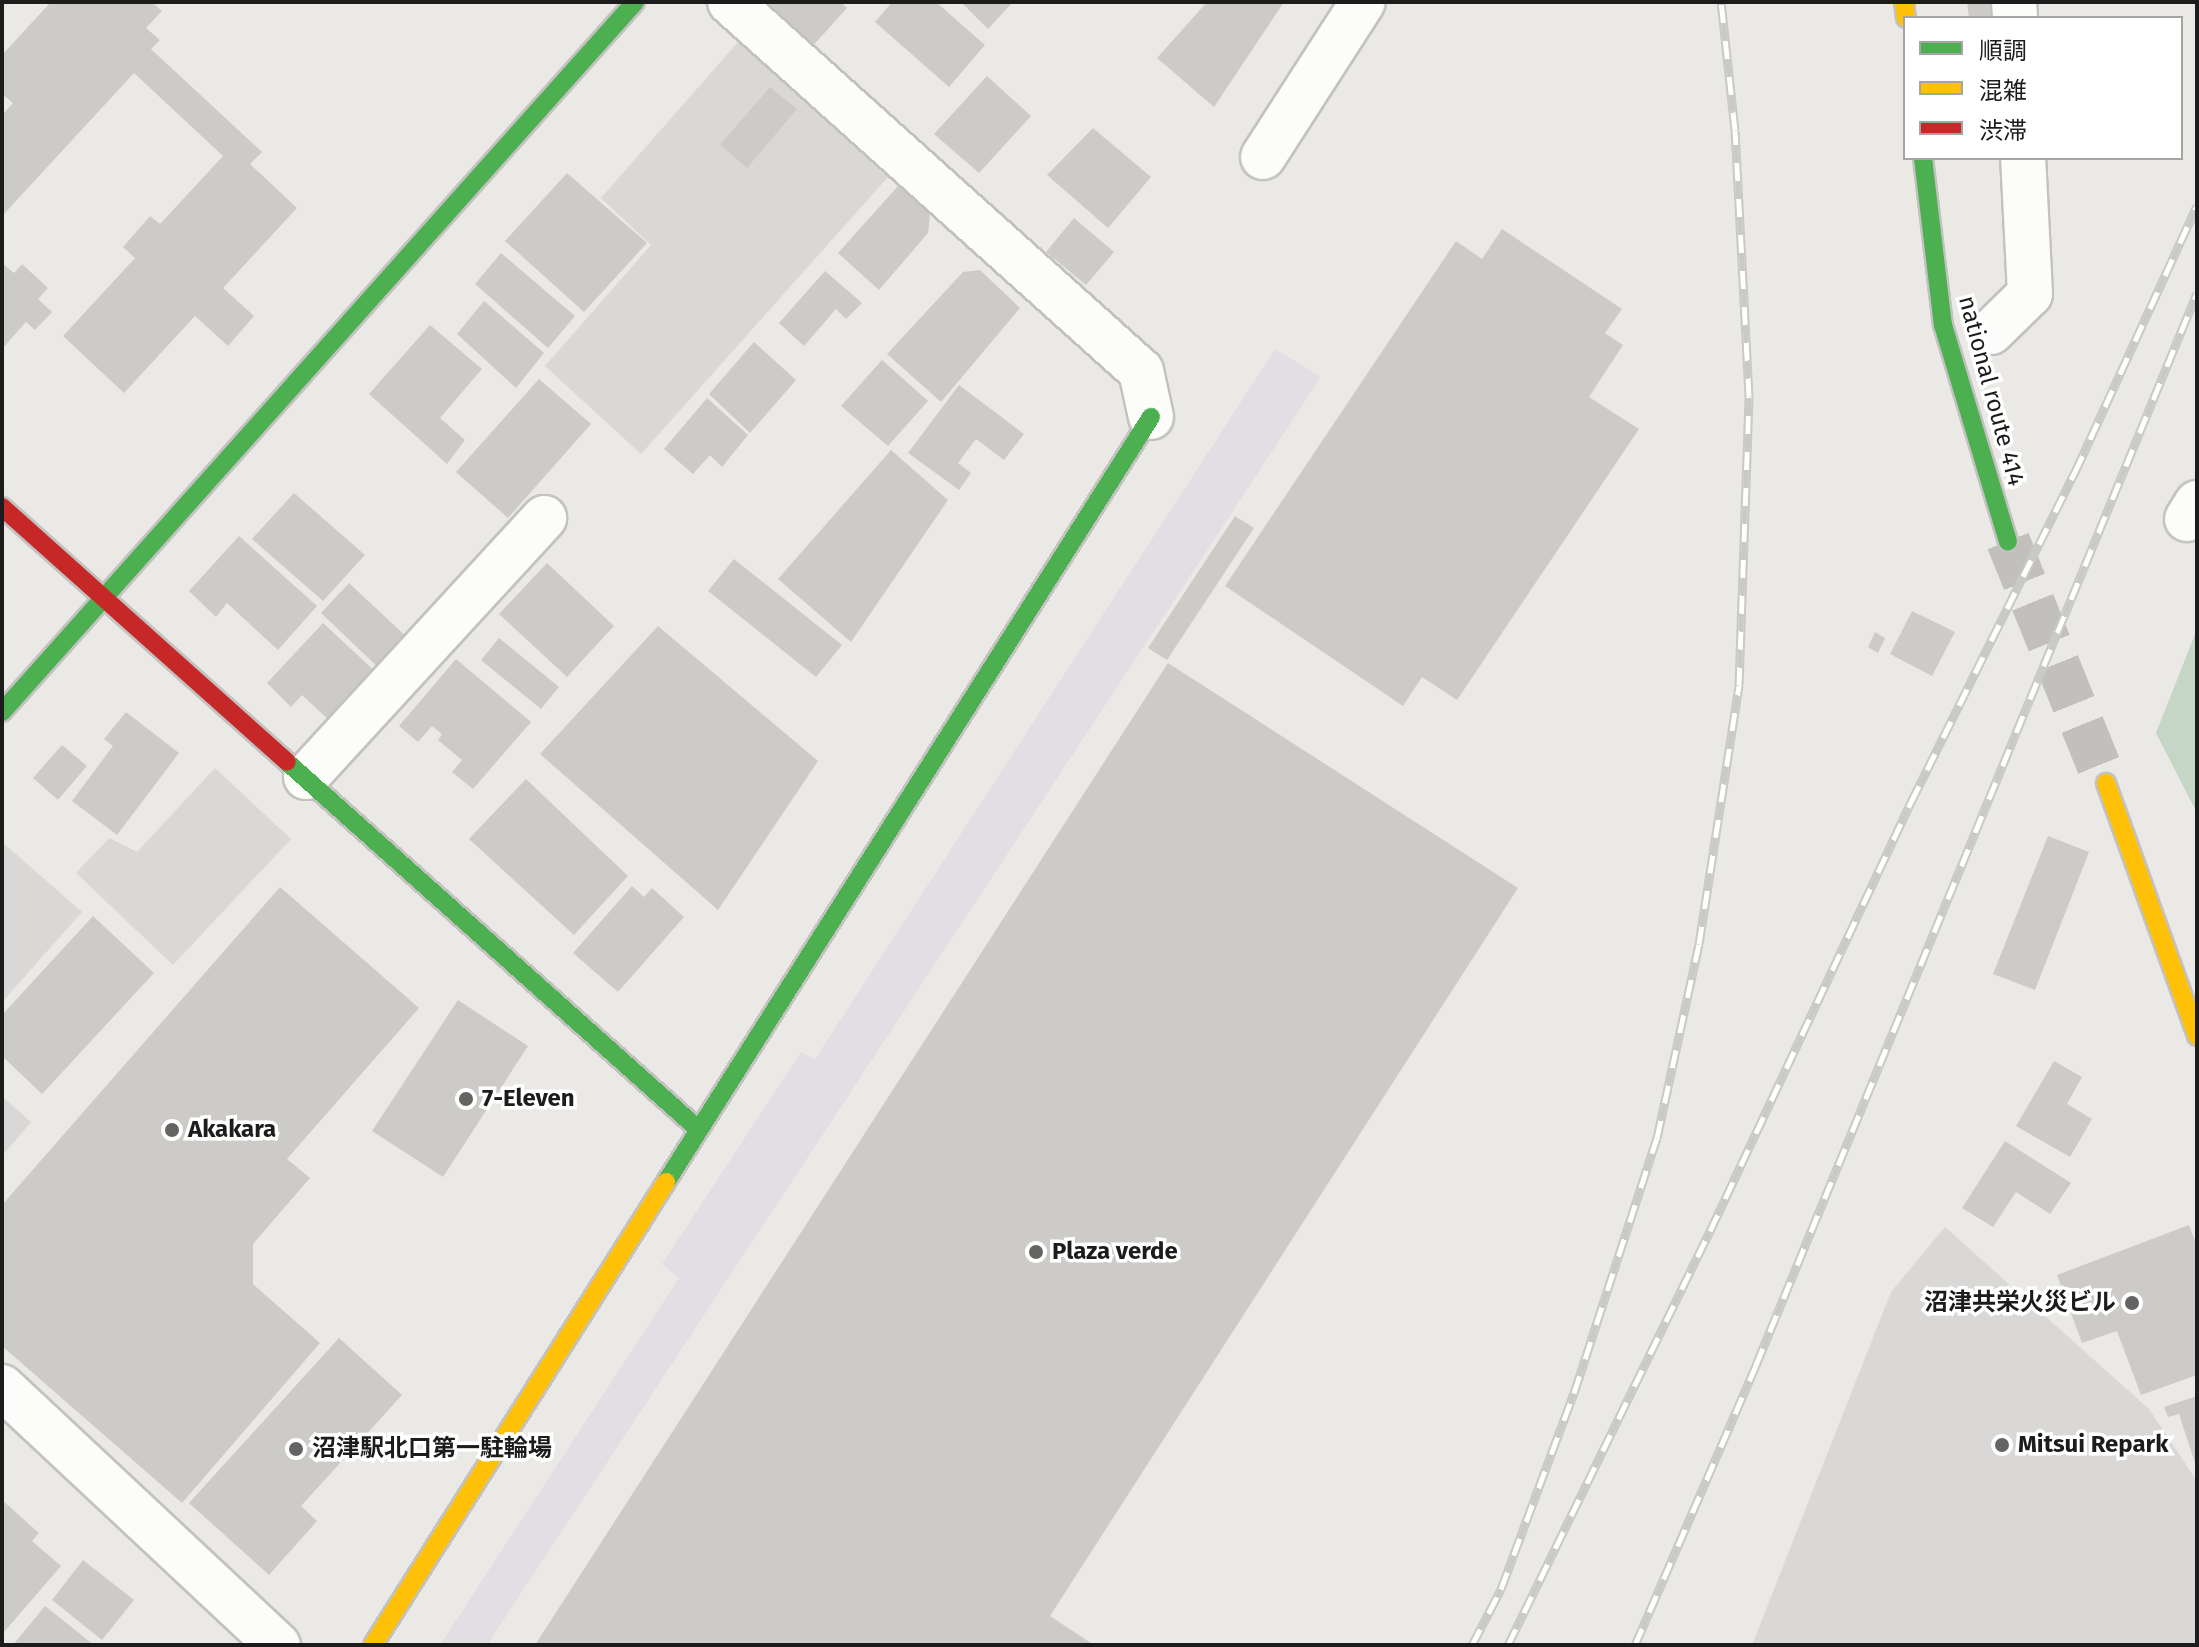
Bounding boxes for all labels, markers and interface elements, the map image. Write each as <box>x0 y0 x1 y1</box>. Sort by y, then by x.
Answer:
legend <box>1903 16 2183 160</box>
text: 順調 <box>1979 37 2027 65</box>
text: 混雑 <box>1979 77 2027 105</box>
text: 渋滞 <box>1979 117 2027 145</box>
street label: national route 414 <box>1952 293 2030 489</box>
place label: 7-Eleven <box>482 1085 575 1113</box>
marker: 7-Eleven <box>457 1090 475 1108</box>
place label: Akakara <box>188 1116 276 1144</box>
marker: Akakara <box>163 1121 181 1139</box>
place label: Plaza verde <box>1052 1238 1178 1266</box>
marker: Plaza verde <box>1027 1243 1045 1261</box>
place label: 沼津共栄火災ビル <box>1924 1289 2116 1317</box>
marker: 沼津共栄火災ビル <box>2123 1294 2141 1312</box>
place label: Mitsui Repark <box>2018 1431 2168 1459</box>
place label: 沼津駅北口第一駐輪場 <box>312 1435 552 1463</box>
marker: Mitsui Repark <box>1993 1436 2011 1454</box>
marker: 沼津駅北口第一駐輪場 <box>287 1440 305 1458</box>

